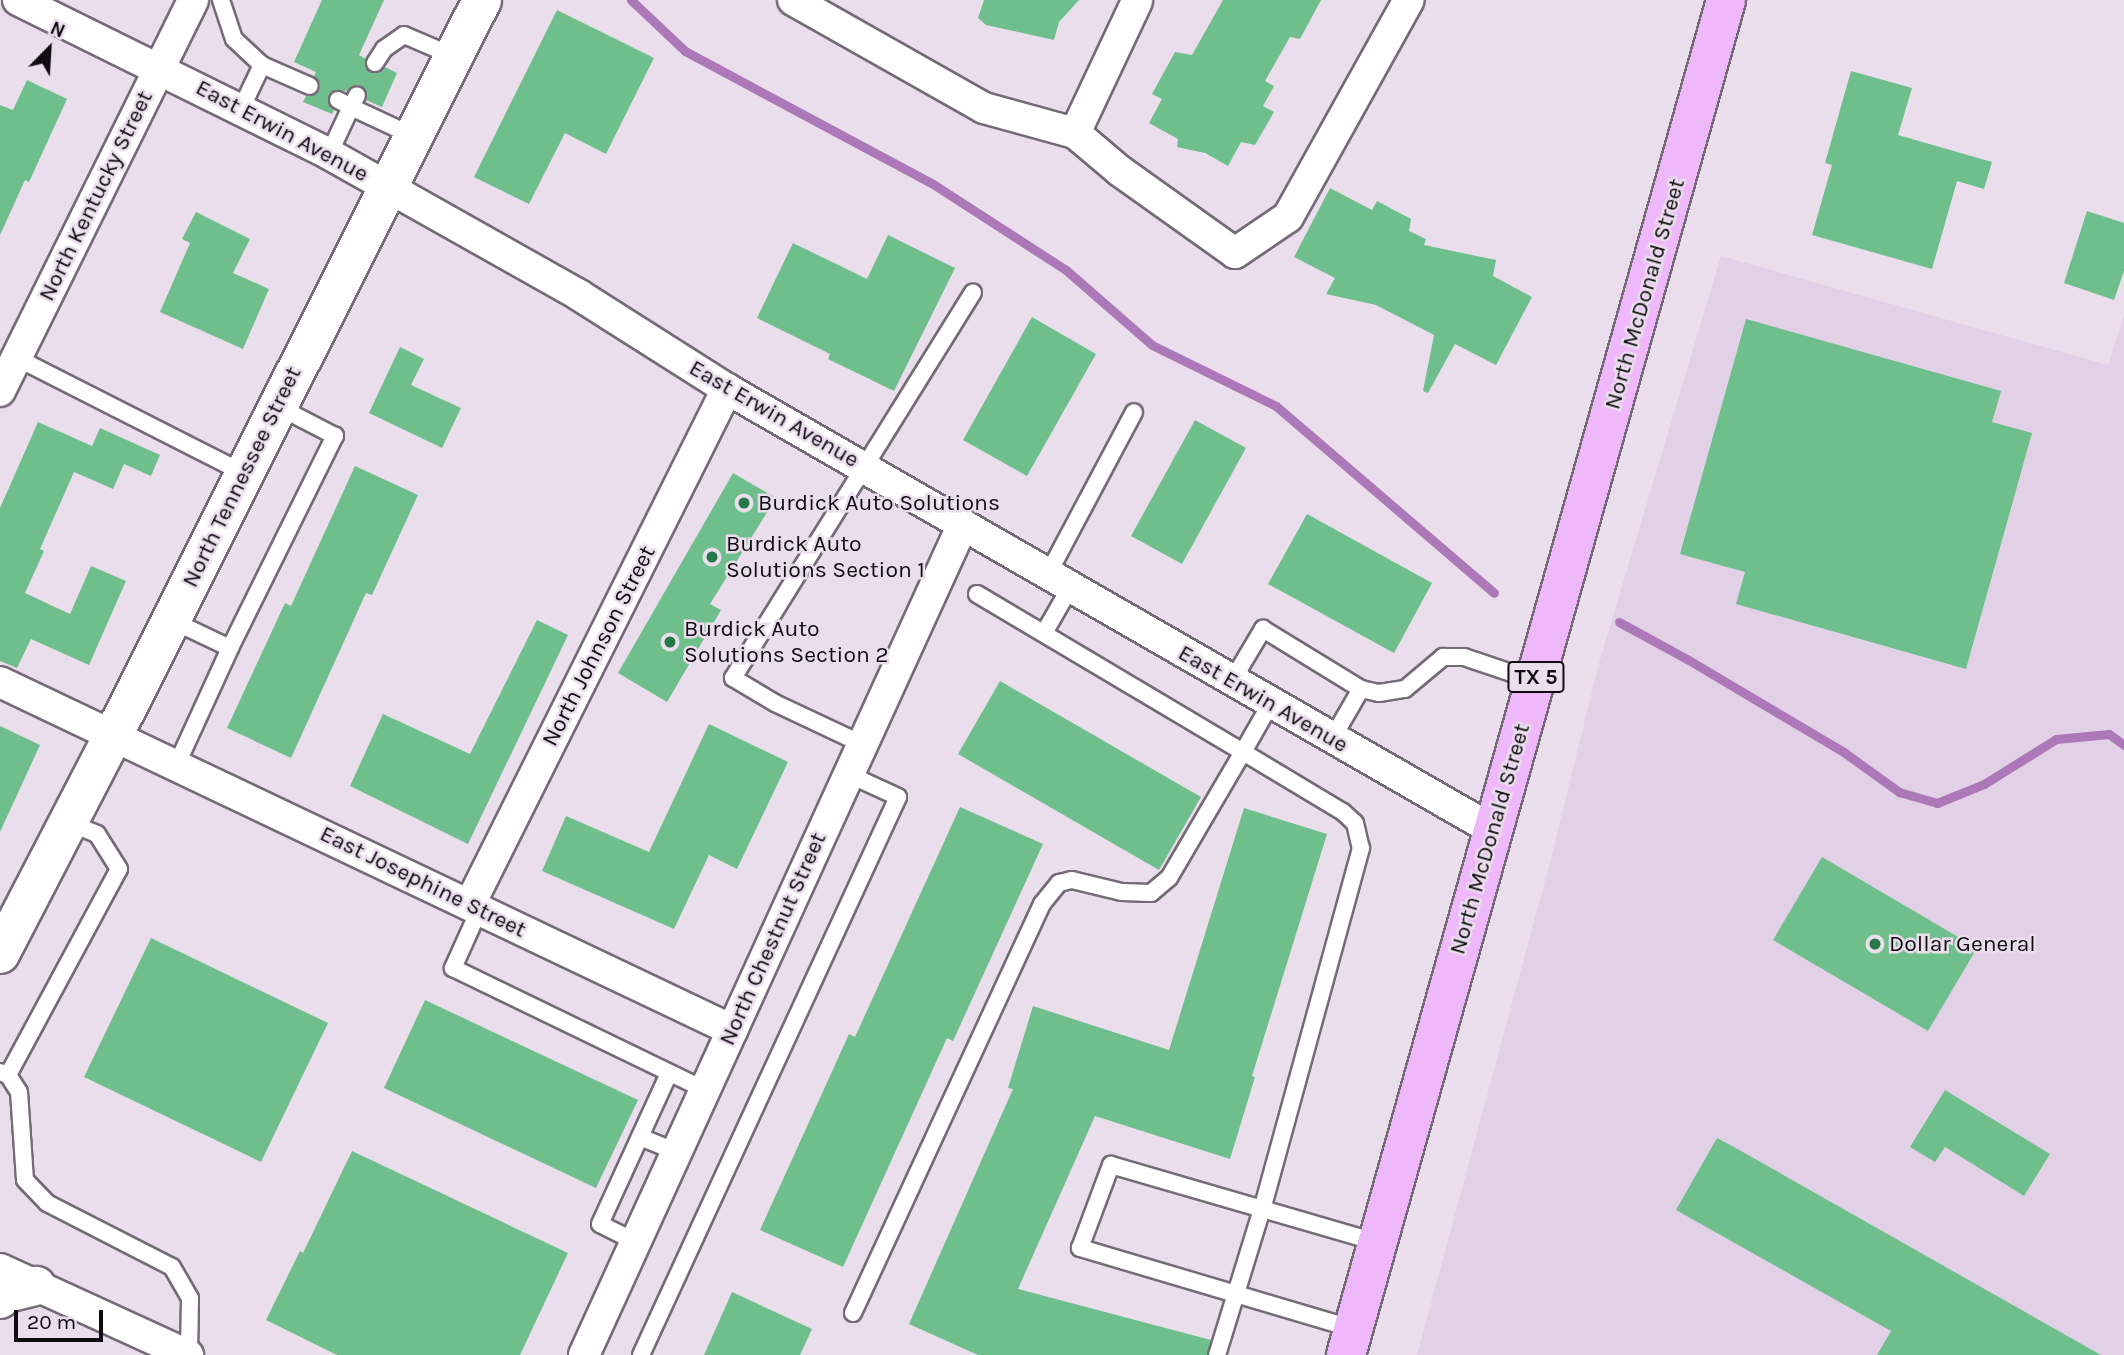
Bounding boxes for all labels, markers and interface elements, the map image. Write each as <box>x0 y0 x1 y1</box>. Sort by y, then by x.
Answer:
north arrow <box>14 14 84 84</box>
text: N <box>47 17 68 43</box>
street label: East Erwin Avenue <box>191 74 373 188</box>
street label: North Kentucky Street <box>33 86 159 306</box>
street label: North McDonald Street <box>1599 175 1691 413</box>
street label: East Erwin Avenue <box>684 354 864 474</box>
street label: North Tennessee Street <box>177 362 307 592</box>
place label: Burdick Auto Solutions <box>758 489 1000 517</box>
marker: Burdick Auto Solutions <box>736 495 752 511</box>
place label: Burdick Auto Solutions Section 1 <box>726 530 925 584</box>
street label: North Johnson Street <box>536 541 662 751</box>
marker: Burdick Auto Solutions Section 1 <box>704 549 720 565</box>
place label: Burdick Auto Solutions Section 2 <box>684 615 889 669</box>
marker: Burdick Auto Solutions Section 2 <box>662 634 678 650</box>
street label: East Erwin Avenue <box>1173 639 1353 759</box>
road number: TX 5 <box>1506 660 1566 694</box>
street label: North McDonald Street <box>1444 720 1536 958</box>
street label: East Josephine Street <box>315 820 531 944</box>
street label: North Chestnut Street <box>714 828 832 1050</box>
place label: Dollar General <box>1889 930 2036 958</box>
marker: Dollar General <box>1867 936 1883 952</box>
scale bar <box>18 1296 107 1340</box>
text: 20 m <box>27 1310 76 1334</box>

